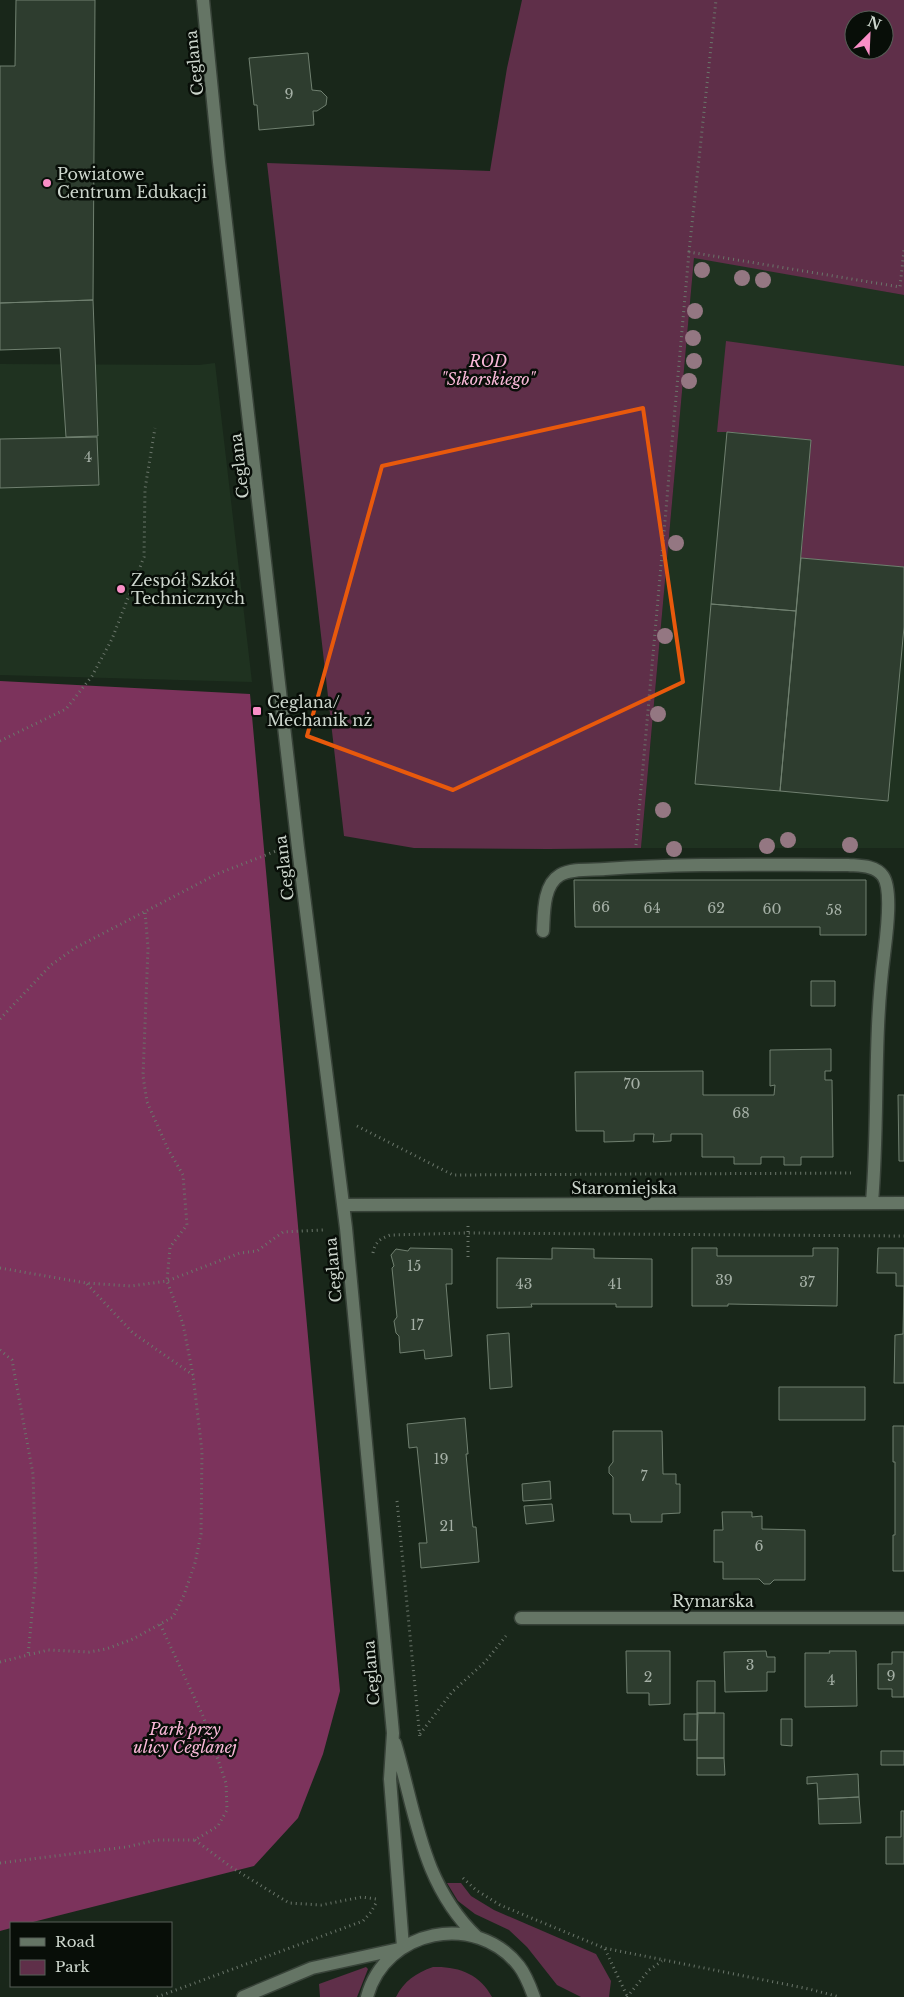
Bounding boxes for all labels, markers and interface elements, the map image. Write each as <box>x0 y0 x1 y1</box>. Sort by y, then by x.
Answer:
north arrow <box>844 10 894 60</box>
text: N <box>865 12 884 34</box>
street label: Ceglana <box>181 29 207 97</box>
house number: 9 <box>284 85 294 103</box>
place label: Powiatowe Centrum Edukacji <box>57 164 207 202</box>
marker: Powiatowe Centrum Edukacji <box>41 177 53 189</box>
park label: ROD "Sikorskiego" <box>441 351 536 389</box>
street label: Ceglana <box>225 432 253 500</box>
house number: 4 <box>84 448 92 466</box>
place label: Zespół Szkół Technicznych <box>131 570 245 608</box>
marker: Zespół Szkół Technicznych <box>115 583 127 595</box>
place label: Ceglana/ Mechanik nż <box>267 692 372 730</box>
marker: Ceglana/ Mechanik nż <box>251 705 263 717</box>
street label: Ceglana <box>270 834 298 902</box>
house number: 66 <box>592 898 610 916</box>
house number: 64 <box>643 899 661 917</box>
house number: 62 <box>707 899 725 917</box>
house number: 60 <box>763 900 782 918</box>
house number: 58 <box>826 901 842 919</box>
house number: 70 <box>623 1075 641 1093</box>
house number: 68 <box>732 1104 750 1122</box>
street label: Staromiejska <box>571 1178 677 1198</box>
street label: Ceglana <box>320 1236 346 1304</box>
house number: 15 <box>407 1257 421 1275</box>
house number: 39 <box>715 1271 733 1289</box>
house number: 37 <box>799 1273 816 1291</box>
house number: 43 <box>516 1275 532 1293</box>
house number: 41 <box>608 1275 622 1293</box>
house number: 17 <box>410 1316 425 1334</box>
house number: 19 <box>433 1450 449 1468</box>
house number: 7 <box>640 1467 648 1485</box>
house number: 21 <box>440 1517 454 1535</box>
house number: 6 <box>754 1537 764 1555</box>
street label: Rymarska <box>672 1591 754 1611</box>
street label: Ceglana <box>358 1639 384 1707</box>
house number: 3 <box>746 1656 754 1674</box>
house number: 9 <box>886 1667 896 1685</box>
house number: 2 <box>644 1668 652 1686</box>
house number: 4 <box>827 1671 835 1689</box>
park label: Park przy ulicy Ceglanej <box>133 1719 237 1757</box>
legend <box>10 1922 172 1987</box>
text: Road <box>55 1932 95 1951</box>
text: Park <box>55 1957 91 1976</box>

